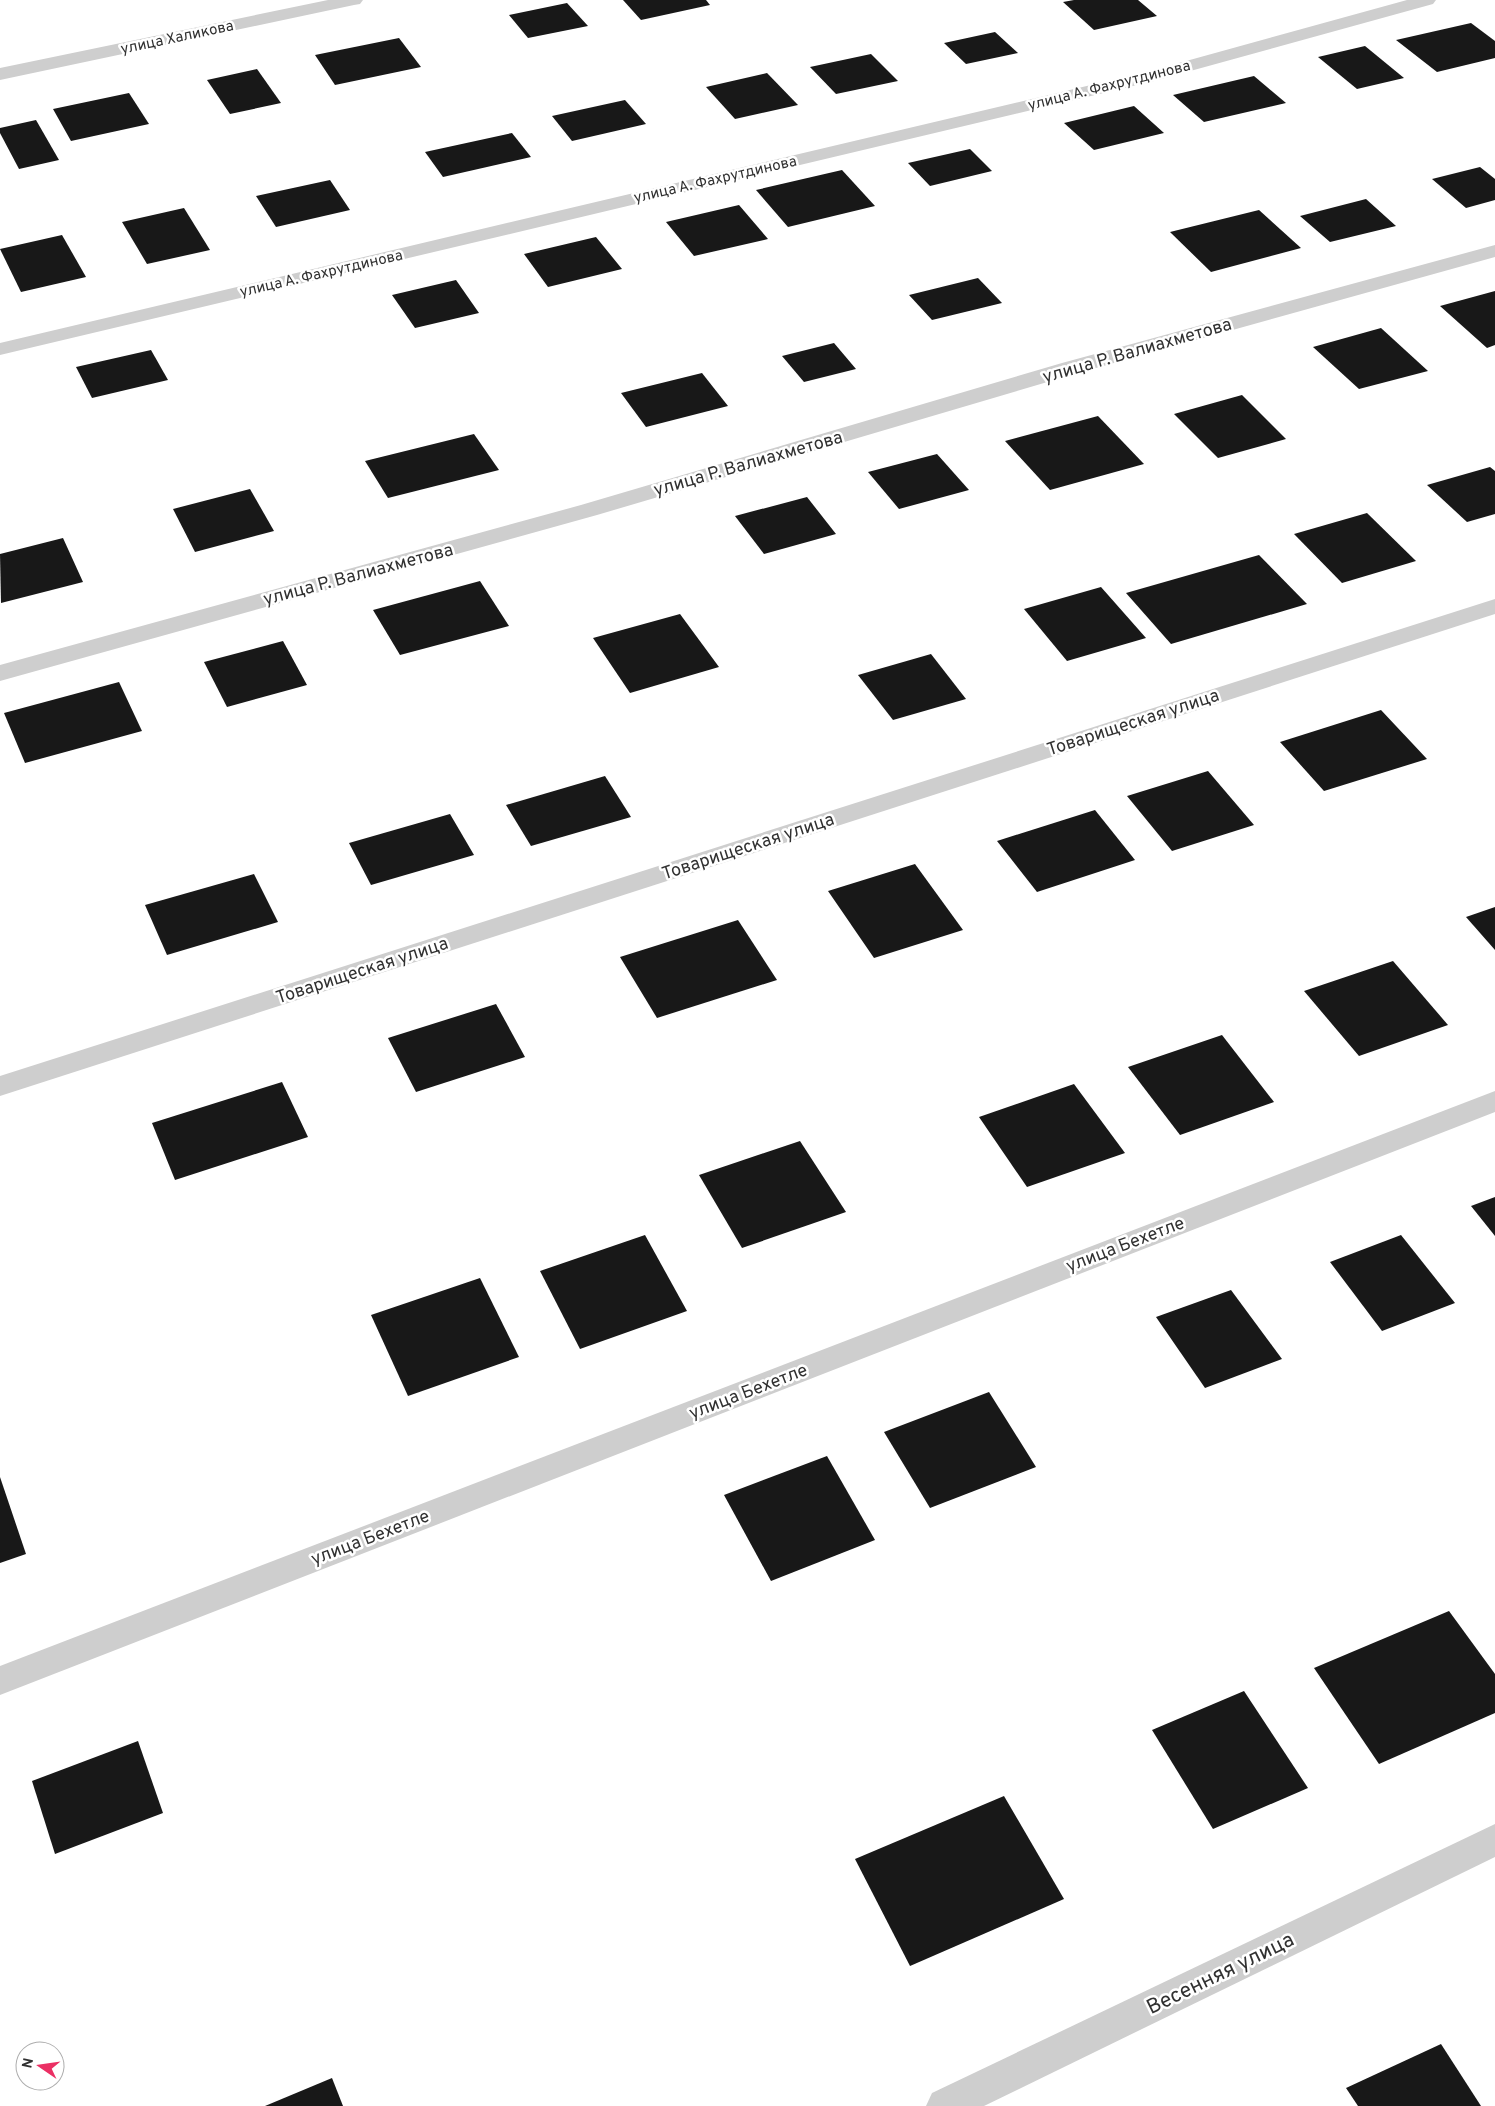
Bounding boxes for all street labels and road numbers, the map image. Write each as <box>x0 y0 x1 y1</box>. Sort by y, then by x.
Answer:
street label: улица Халикова <box>119 17 236 60</box>
street label: улица А. Фахрутдинова <box>1026 57 1193 116</box>
street label: улица А. Фахрутдинова <box>632 152 799 208</box>
street label: улица А. Фахрутдинова <box>238 246 405 302</box>
street label: улица Р. Валиахметова <box>1040 313 1235 389</box>
street label: улица Р. Валиахметова <box>651 426 846 502</box>
street label: улица Р. Валиахметова <box>261 539 456 612</box>
street label: Товарищеская улица <box>1044 685 1223 762</box>
street label: Товарищеская улица <box>659 809 838 886</box>
street label: Товарищеская улица <box>273 933 452 1010</box>
street label: улица Бехетле <box>1063 1212 1188 1279</box>
street label: улица Бехетле <box>686 1359 811 1426</box>
street label: улица Бехетле <box>308 1505 433 1572</box>
street label: Весенняя улица <box>1142 1927 1299 2022</box>

